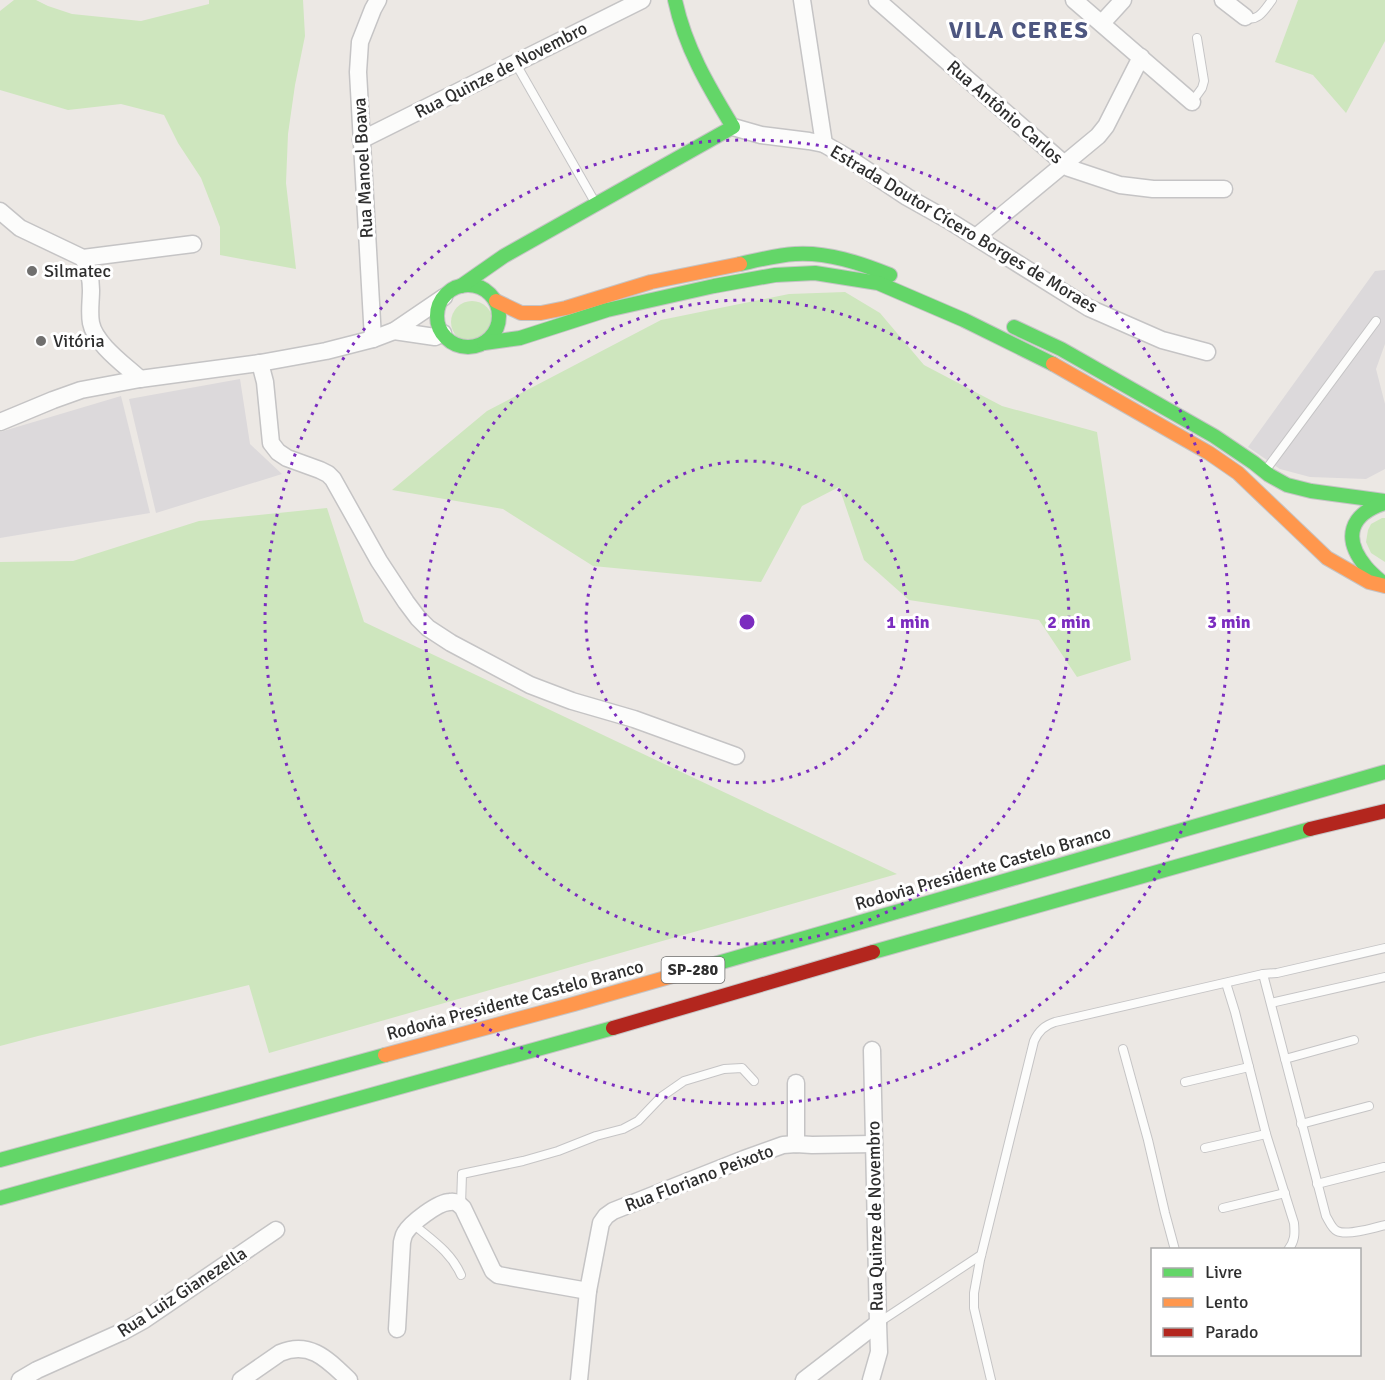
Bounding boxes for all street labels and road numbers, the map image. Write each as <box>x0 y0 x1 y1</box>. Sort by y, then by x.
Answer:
street label: Rua Quinze de Novembro <box>411 17 591 123</box>
street label: Rua Antônio Carlos <box>942 56 1068 168</box>
street label: Rua Manoel Boava <box>348 97 378 239</box>
street label: Estrada Doutor Cícero Borges de Moraes <box>826 140 1102 318</box>
street label: Rodovia Presidente Castelo Branco <box>853 821 1113 915</box>
street label: Rodovia Presidente Castelo Branco <box>384 955 646 1045</box>
road number: SP-280 <box>662 957 724 983</box>
street label: Rua Quinze de Novembro <box>862 1120 888 1312</box>
street label: Rua Floriano Peixoto <box>622 1140 776 1216</box>
street label: Rua Luiz Gianezella <box>113 1242 251 1342</box>

